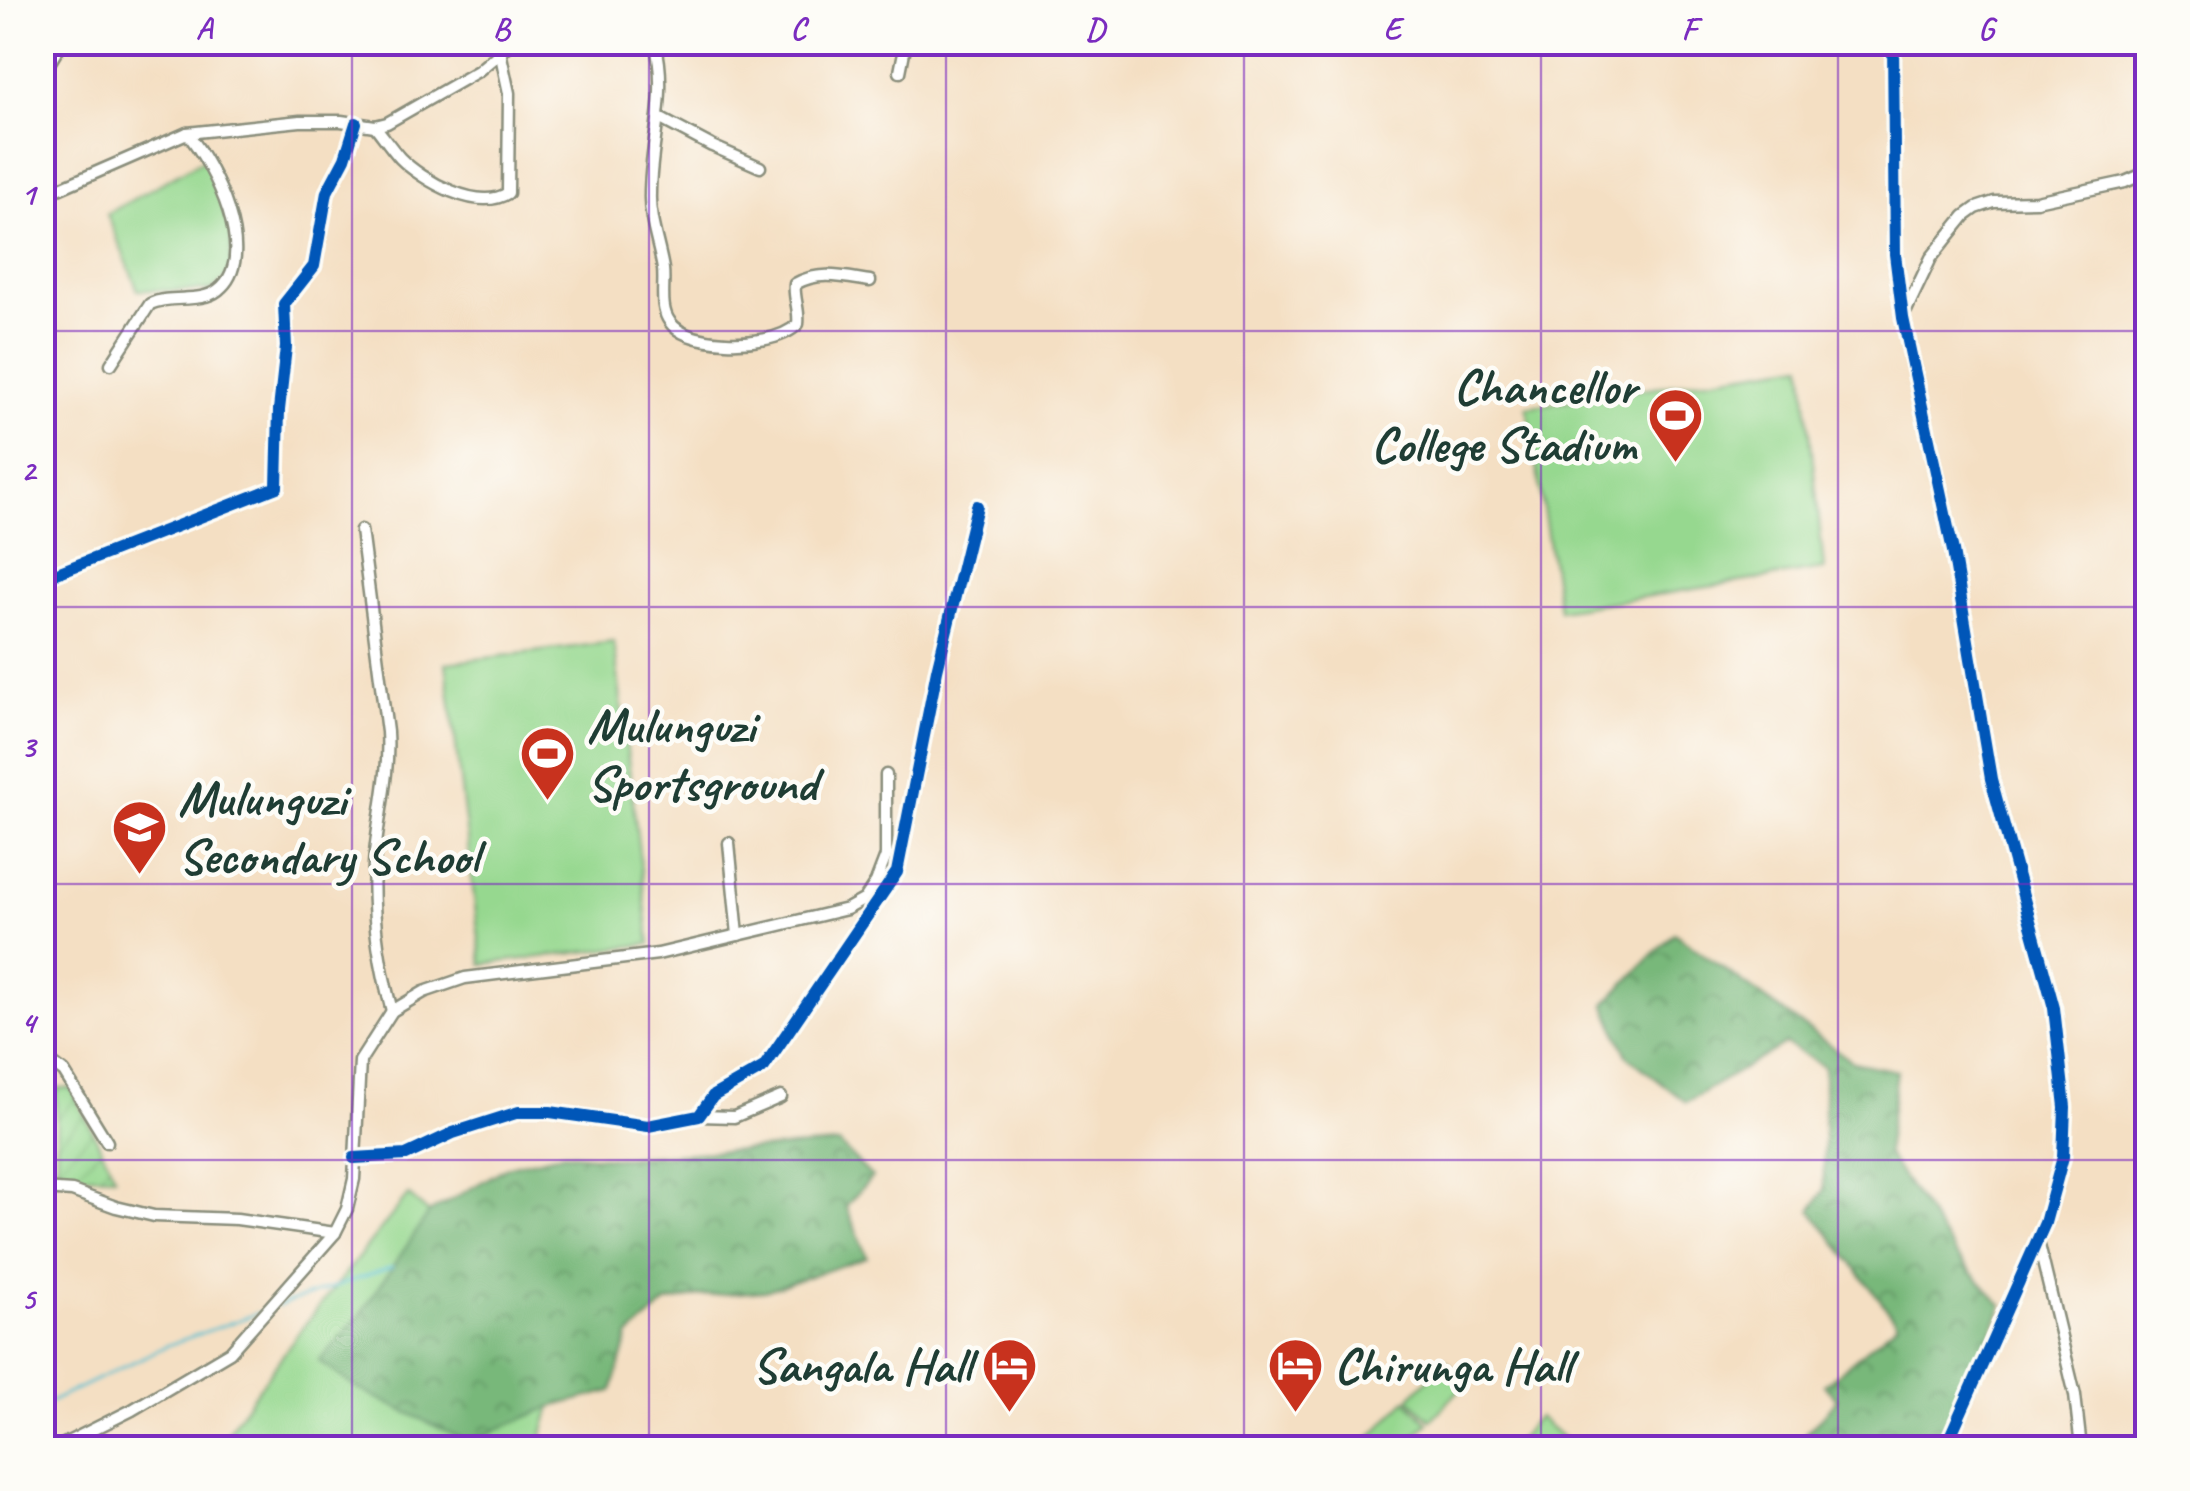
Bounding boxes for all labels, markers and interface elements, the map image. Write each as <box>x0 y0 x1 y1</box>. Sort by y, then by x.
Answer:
text: A <box>196 8 215 49</box>
text: B <box>493 8 512 49</box>
text: C <box>790 8 810 49</box>
text: D <box>1086 8 1108 49</box>
text: E <box>1383 8 1405 49</box>
text: F <box>1682 8 1704 49</box>
text: G <box>1978 8 1998 49</box>
text: 1 <box>21 173 39 214</box>
place label: Chancellor College Stadium <box>1371 355 1641 476</box>
sports icon: Chancellor College Stadium <box>1645 385 1705 464</box>
text: 2 <box>21 450 38 491</box>
place label: Mulunguzi Sportsground <box>587 694 826 815</box>
sports icon: Mulunguzi Sportsground <box>518 724 578 803</box>
text: 3 <box>21 726 38 767</box>
place label: Mulunguzi Secondary School <box>178 767 488 888</box>
school or university icon: Mulunguzi Secondary School <box>109 797 169 876</box>
text: 4 <box>21 1002 39 1043</box>
text: 5 <box>21 1278 38 1319</box>
place label: Sangala Hall <box>752 1334 980 1397</box>
place label: Chirunga Hall <box>1334 1334 1580 1397</box>
hotel icon: Sangala Hall <box>980 1335 1040 1414</box>
hotel icon: Chirunga Hall <box>1265 1335 1325 1414</box>

